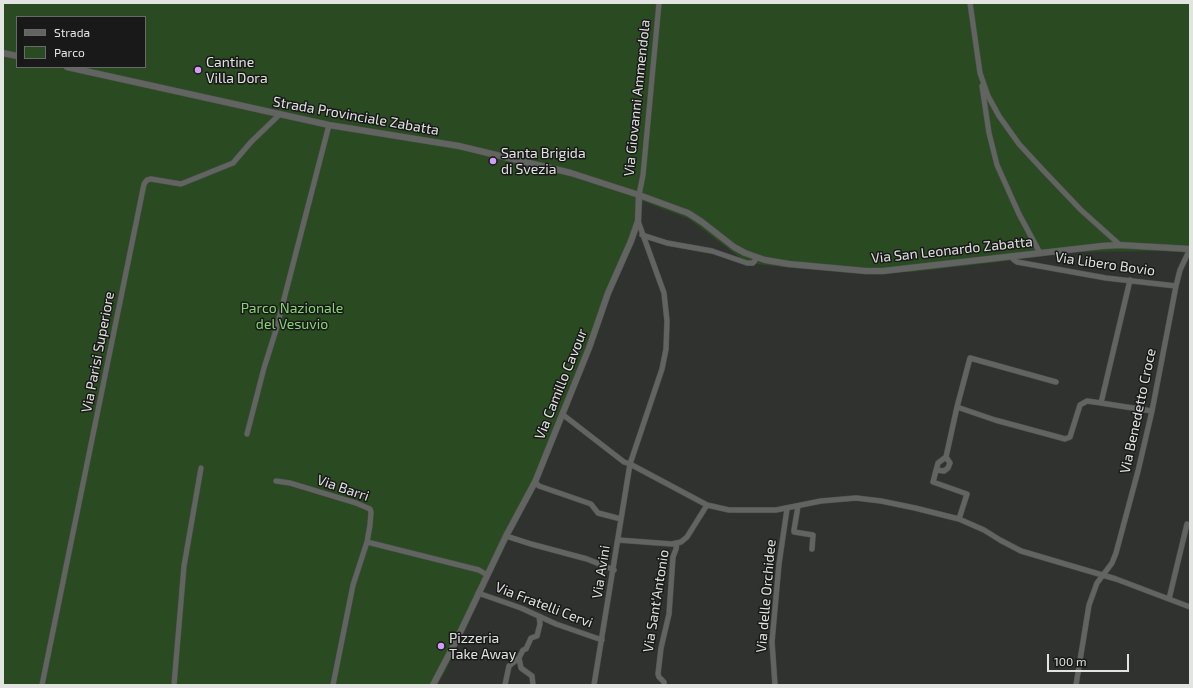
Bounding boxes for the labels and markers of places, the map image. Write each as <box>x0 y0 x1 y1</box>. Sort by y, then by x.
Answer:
place label: Cantine Villa Dora <box>206 54 268 86</box>
marker: Cantine Villa Dora <box>193 65 203 75</box>
place label: Santa Brigida di Svezia <box>501 145 586 178</box>
marker: Santa Brigida di Svezia <box>488 156 498 166</box>
place label: Pizzeria Take Away <box>449 630 516 662</box>
marker: Pizzeria Take Away <box>436 641 446 651</box>

